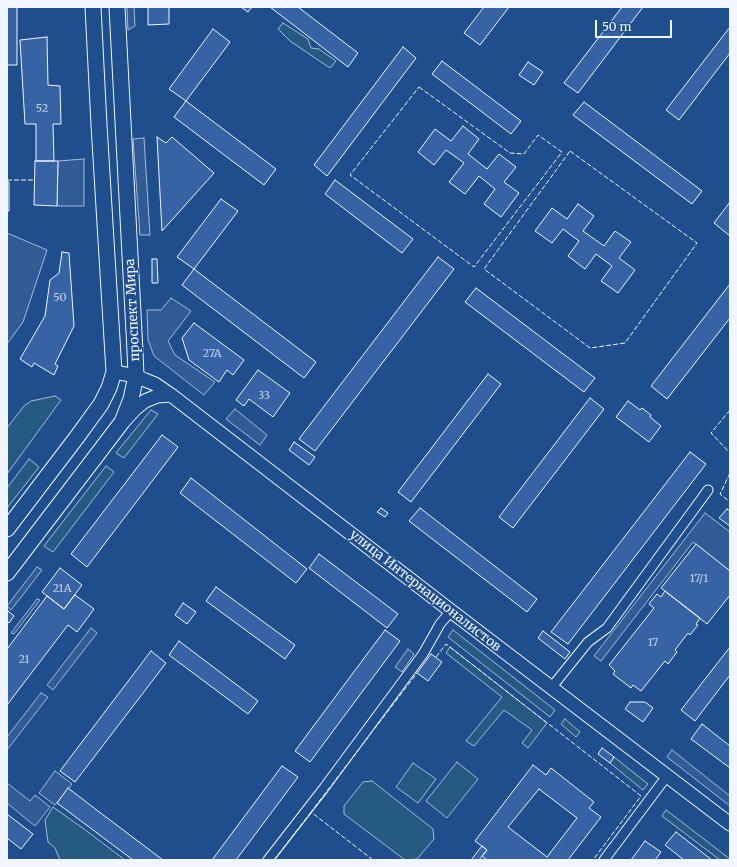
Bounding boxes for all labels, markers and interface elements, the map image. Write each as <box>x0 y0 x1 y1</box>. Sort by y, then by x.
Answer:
scale bar <box>597 12 674 38</box>
text: 50 m <box>602 19 631 34</box>
house number: 52 <box>36 102 48 116</box>
street label: проспект Мира <box>123 258 143 362</box>
house number: 50 <box>53 291 67 305</box>
house number: 27А <box>202 347 222 361</box>
house number: 33 <box>258 389 270 403</box>
street label: улица Интернационалистов <box>346 527 504 655</box>
house number: 17/1 <box>690 572 708 586</box>
house number: 21А <box>52 582 72 596</box>
house number: 17 <box>648 636 658 650</box>
house number: 21 <box>18 653 30 667</box>

